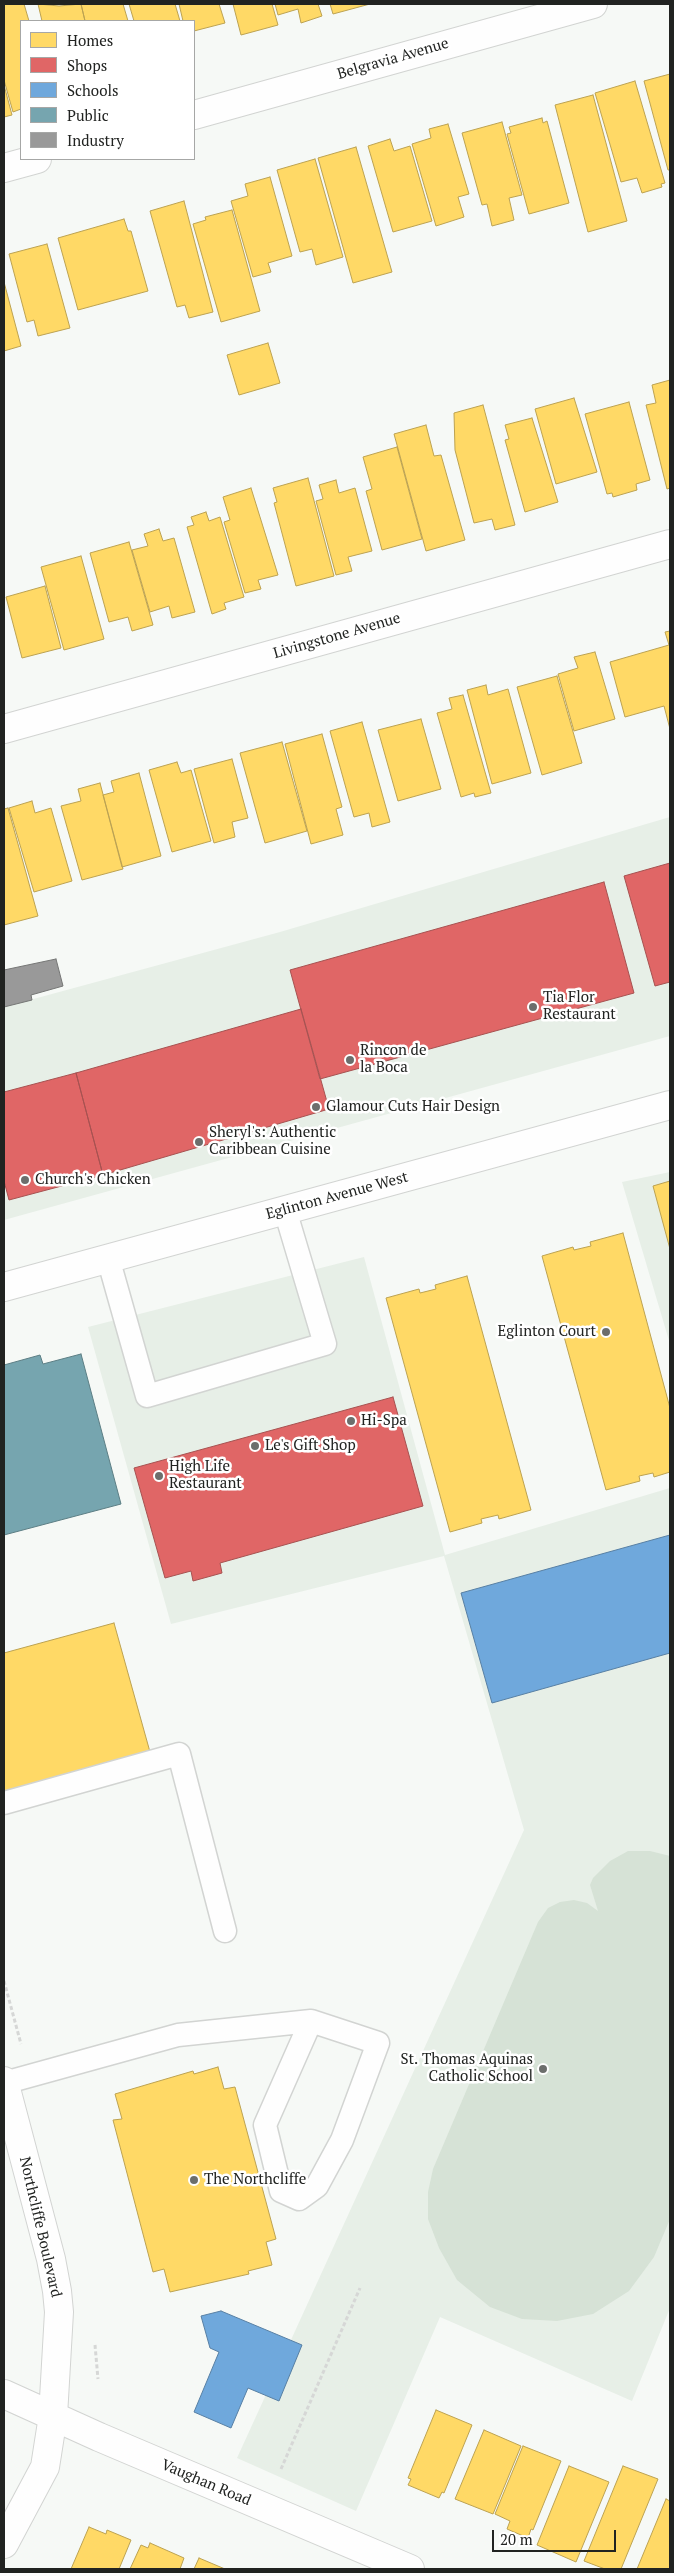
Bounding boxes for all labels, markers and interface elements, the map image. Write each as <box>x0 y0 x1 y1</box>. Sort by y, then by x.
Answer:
legend <box>20 20 195 160</box>
text: Homes <box>67 30 113 50</box>
street label: Belgravia Avenue <box>335 35 451 83</box>
text: Shops <box>67 55 107 75</box>
text: Schools <box>67 80 118 100</box>
text: Public <box>67 105 109 125</box>
text: Industry <box>67 130 124 150</box>
street label: Livingstone Avenue <box>271 609 403 663</box>
place label: Tia Flor Restaurant <box>543 989 616 1024</box>
marker: Tia Flor Restaurant <box>527 1001 539 1013</box>
place label: Rincon de la Boca <box>360 1042 426 1077</box>
marker: Rincon de la Boca <box>344 1054 356 1066</box>
place label: Glamour Cuts Hair Design <box>326 1098 500 1116</box>
marker: Glamour Cuts Hair Design <box>310 1101 322 1113</box>
place label: Sheryl's: Authentic Caribbean Cuisine <box>209 1124 336 1159</box>
marker: Sheryl's: Authentic Caribbean Cuisine <box>193 1136 205 1148</box>
street label: Eglinton Avenue West <box>264 1168 410 1224</box>
place label: Church's Chicken <box>35 1171 151 1189</box>
marker: Church's Chicken <box>19 1174 31 1186</box>
place label: Eglinton Court <box>497 1323 596 1341</box>
marker: Eglinton Court <box>600 1326 612 1338</box>
place label: Hi-Spa <box>361 1412 407 1430</box>
marker: Hi-Spa <box>345 1415 357 1427</box>
place label: Le's Gift Shop <box>265 1437 356 1455</box>
marker: Le's Gift Shop <box>249 1440 261 1452</box>
place label: High Life Restaurant <box>169 1458 242 1493</box>
marker: High Life Restaurant <box>153 1470 165 1482</box>
place label: St. Thomas Aquinas Catholic School <box>400 2051 533 2086</box>
marker: St. Thomas Aquinas Catholic School <box>537 2063 549 2075</box>
street label: Northcliffe Boulevard <box>15 2155 65 2299</box>
place label: The Northcliffe <box>204 2171 306 2189</box>
marker: The Northcliffe <box>188 2174 200 2186</box>
street label: Vaughan Road <box>159 2456 253 2510</box>
scale bar <box>494 2520 618 2552</box>
text: 20 m <box>500 2529 533 2549</box>

